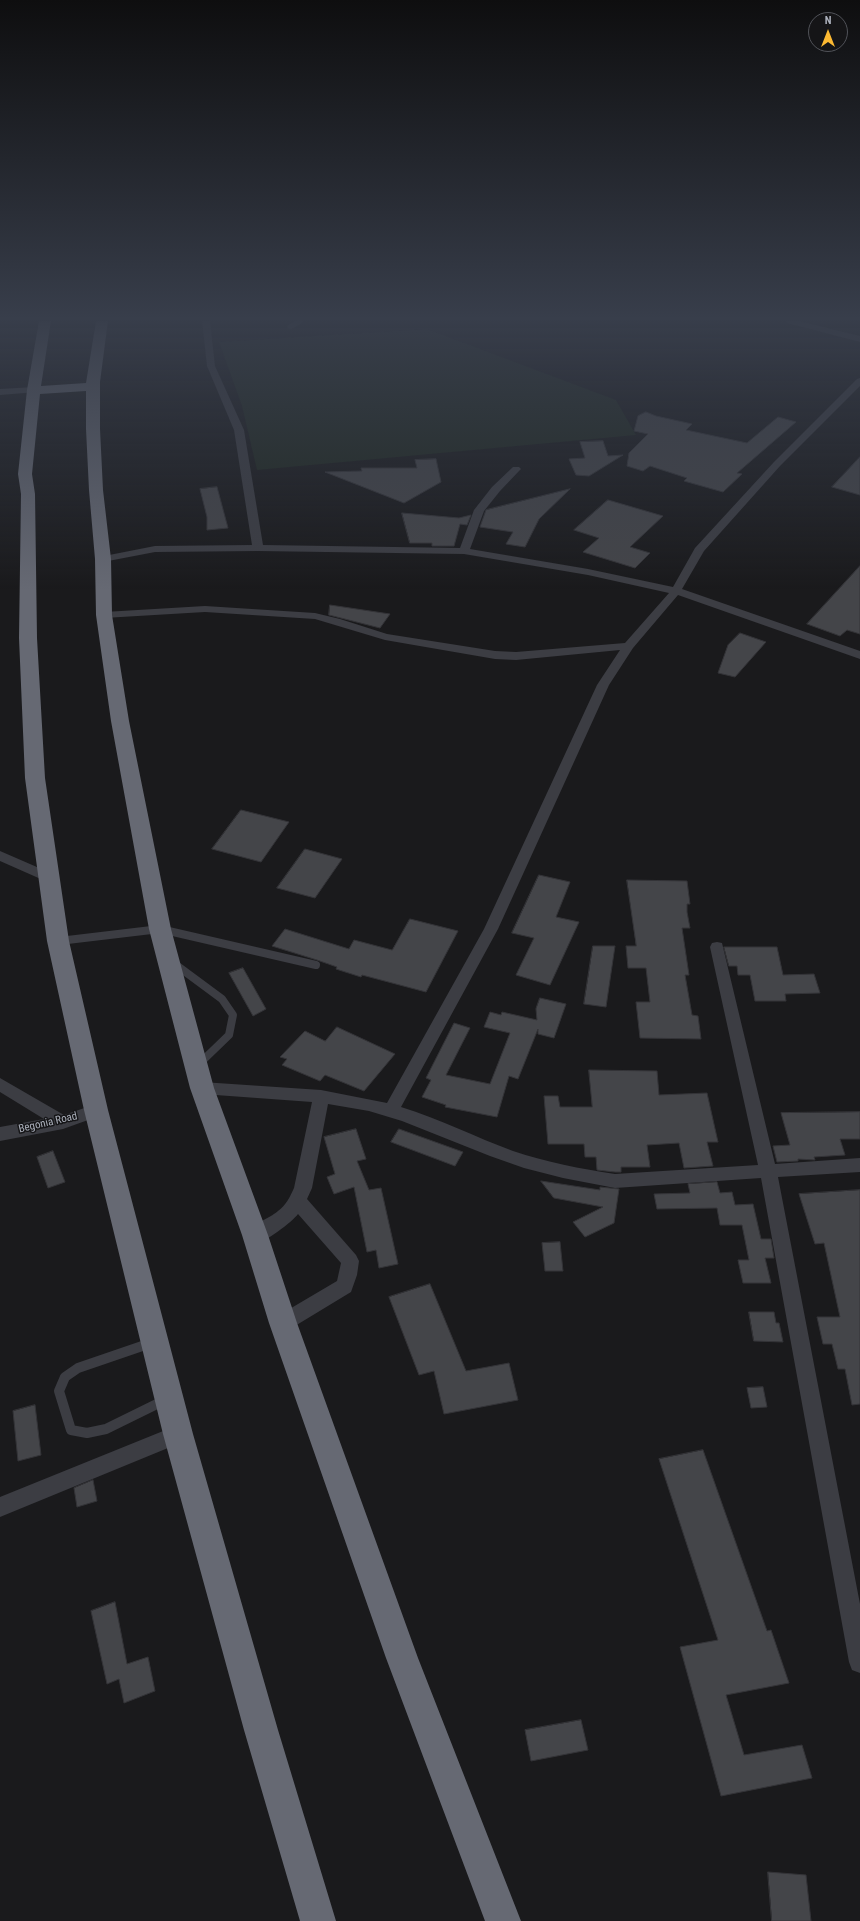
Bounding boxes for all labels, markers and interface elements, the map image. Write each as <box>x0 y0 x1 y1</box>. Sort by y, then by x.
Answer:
north arrow <box>808 12 848 52</box>
text: N <box>825 14 831 27</box>
street label: Begonia Road <box>17 1110 79 1136</box>

